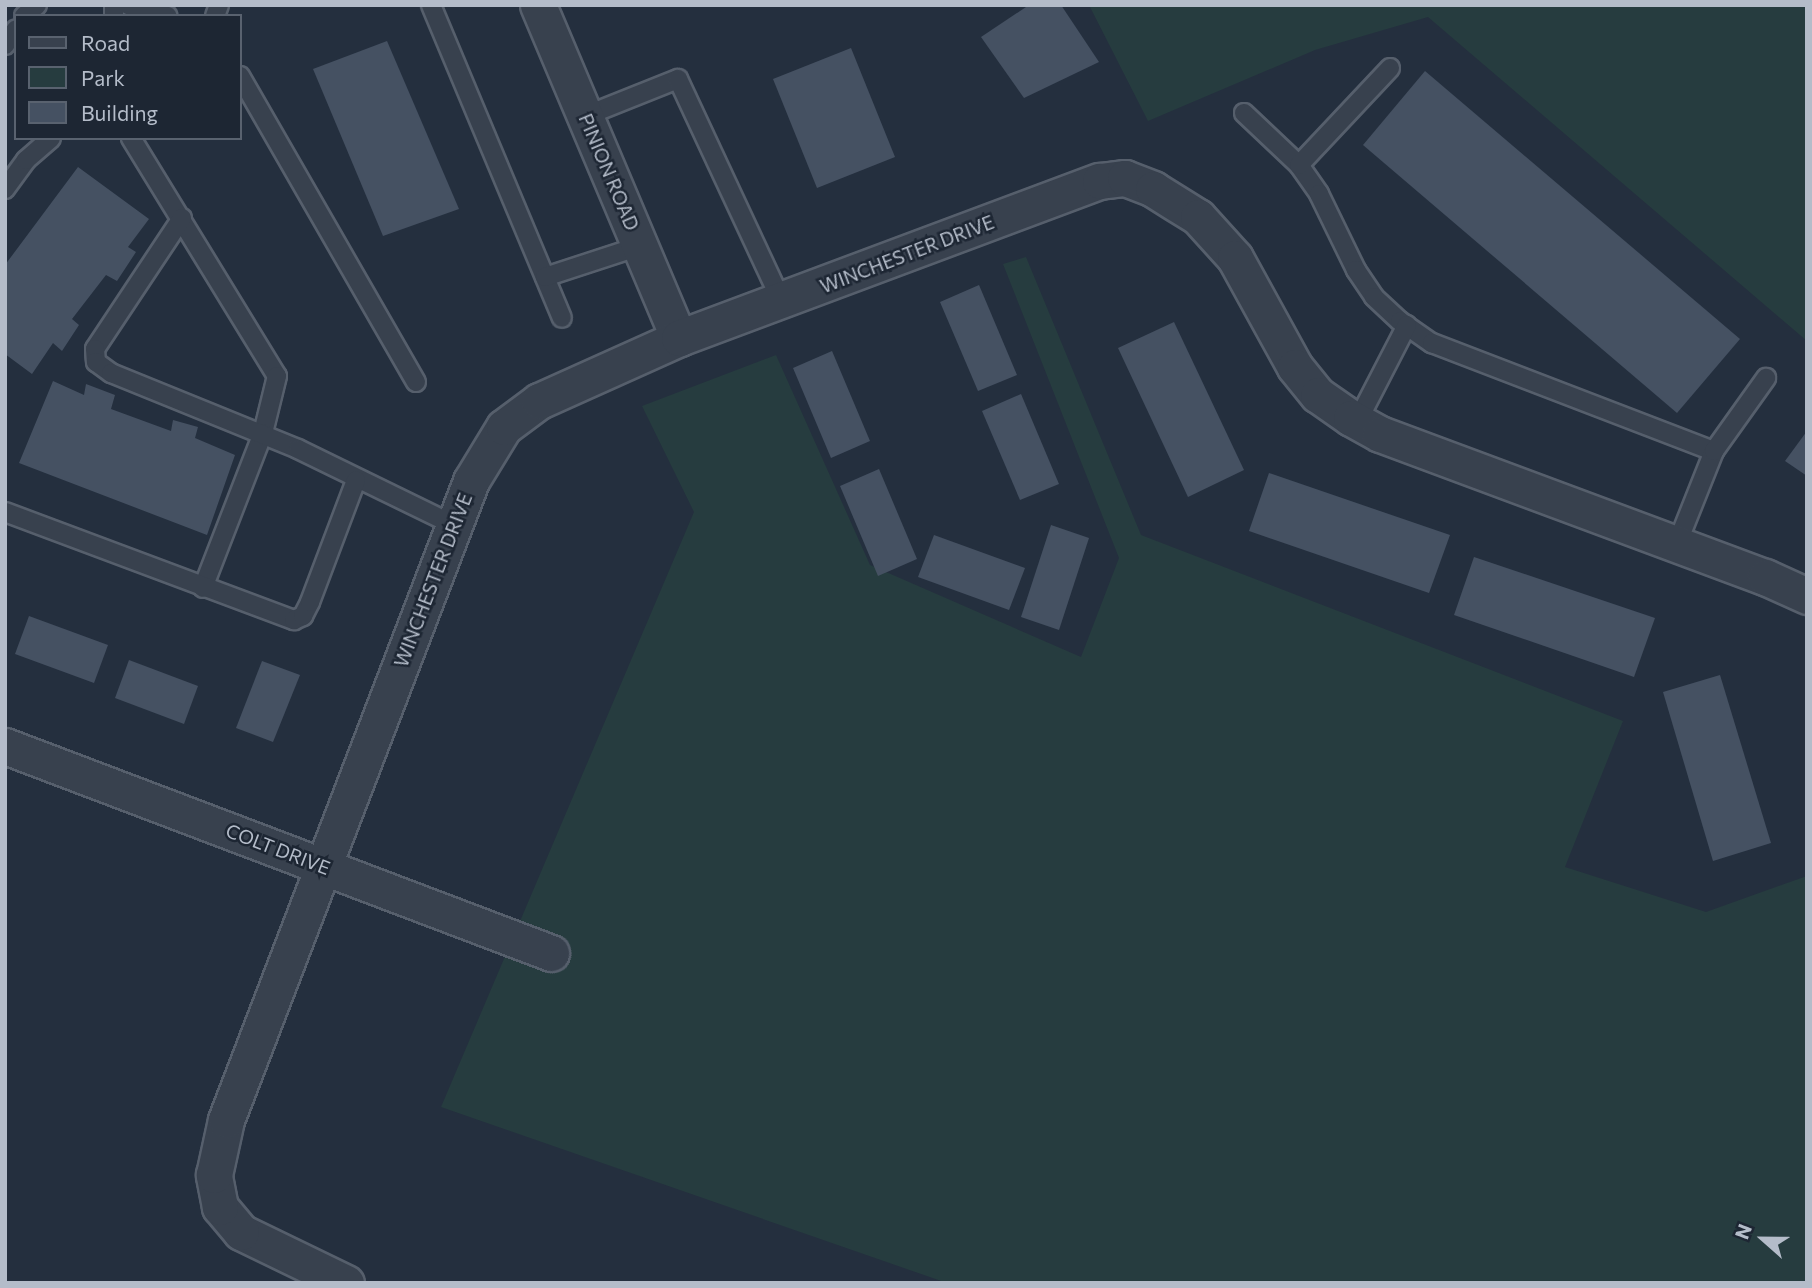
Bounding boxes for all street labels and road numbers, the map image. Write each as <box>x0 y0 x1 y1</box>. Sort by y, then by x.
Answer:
street label: PINION ROAD <box>574 110 644 234</box>
street label: WINCHESTER DRIVE <box>817 210 997 298</box>
street label: WINCHESTER DRIVE <box>389 490 477 670</box>
street label: COLT DRIVE <box>223 819 333 879</box>

